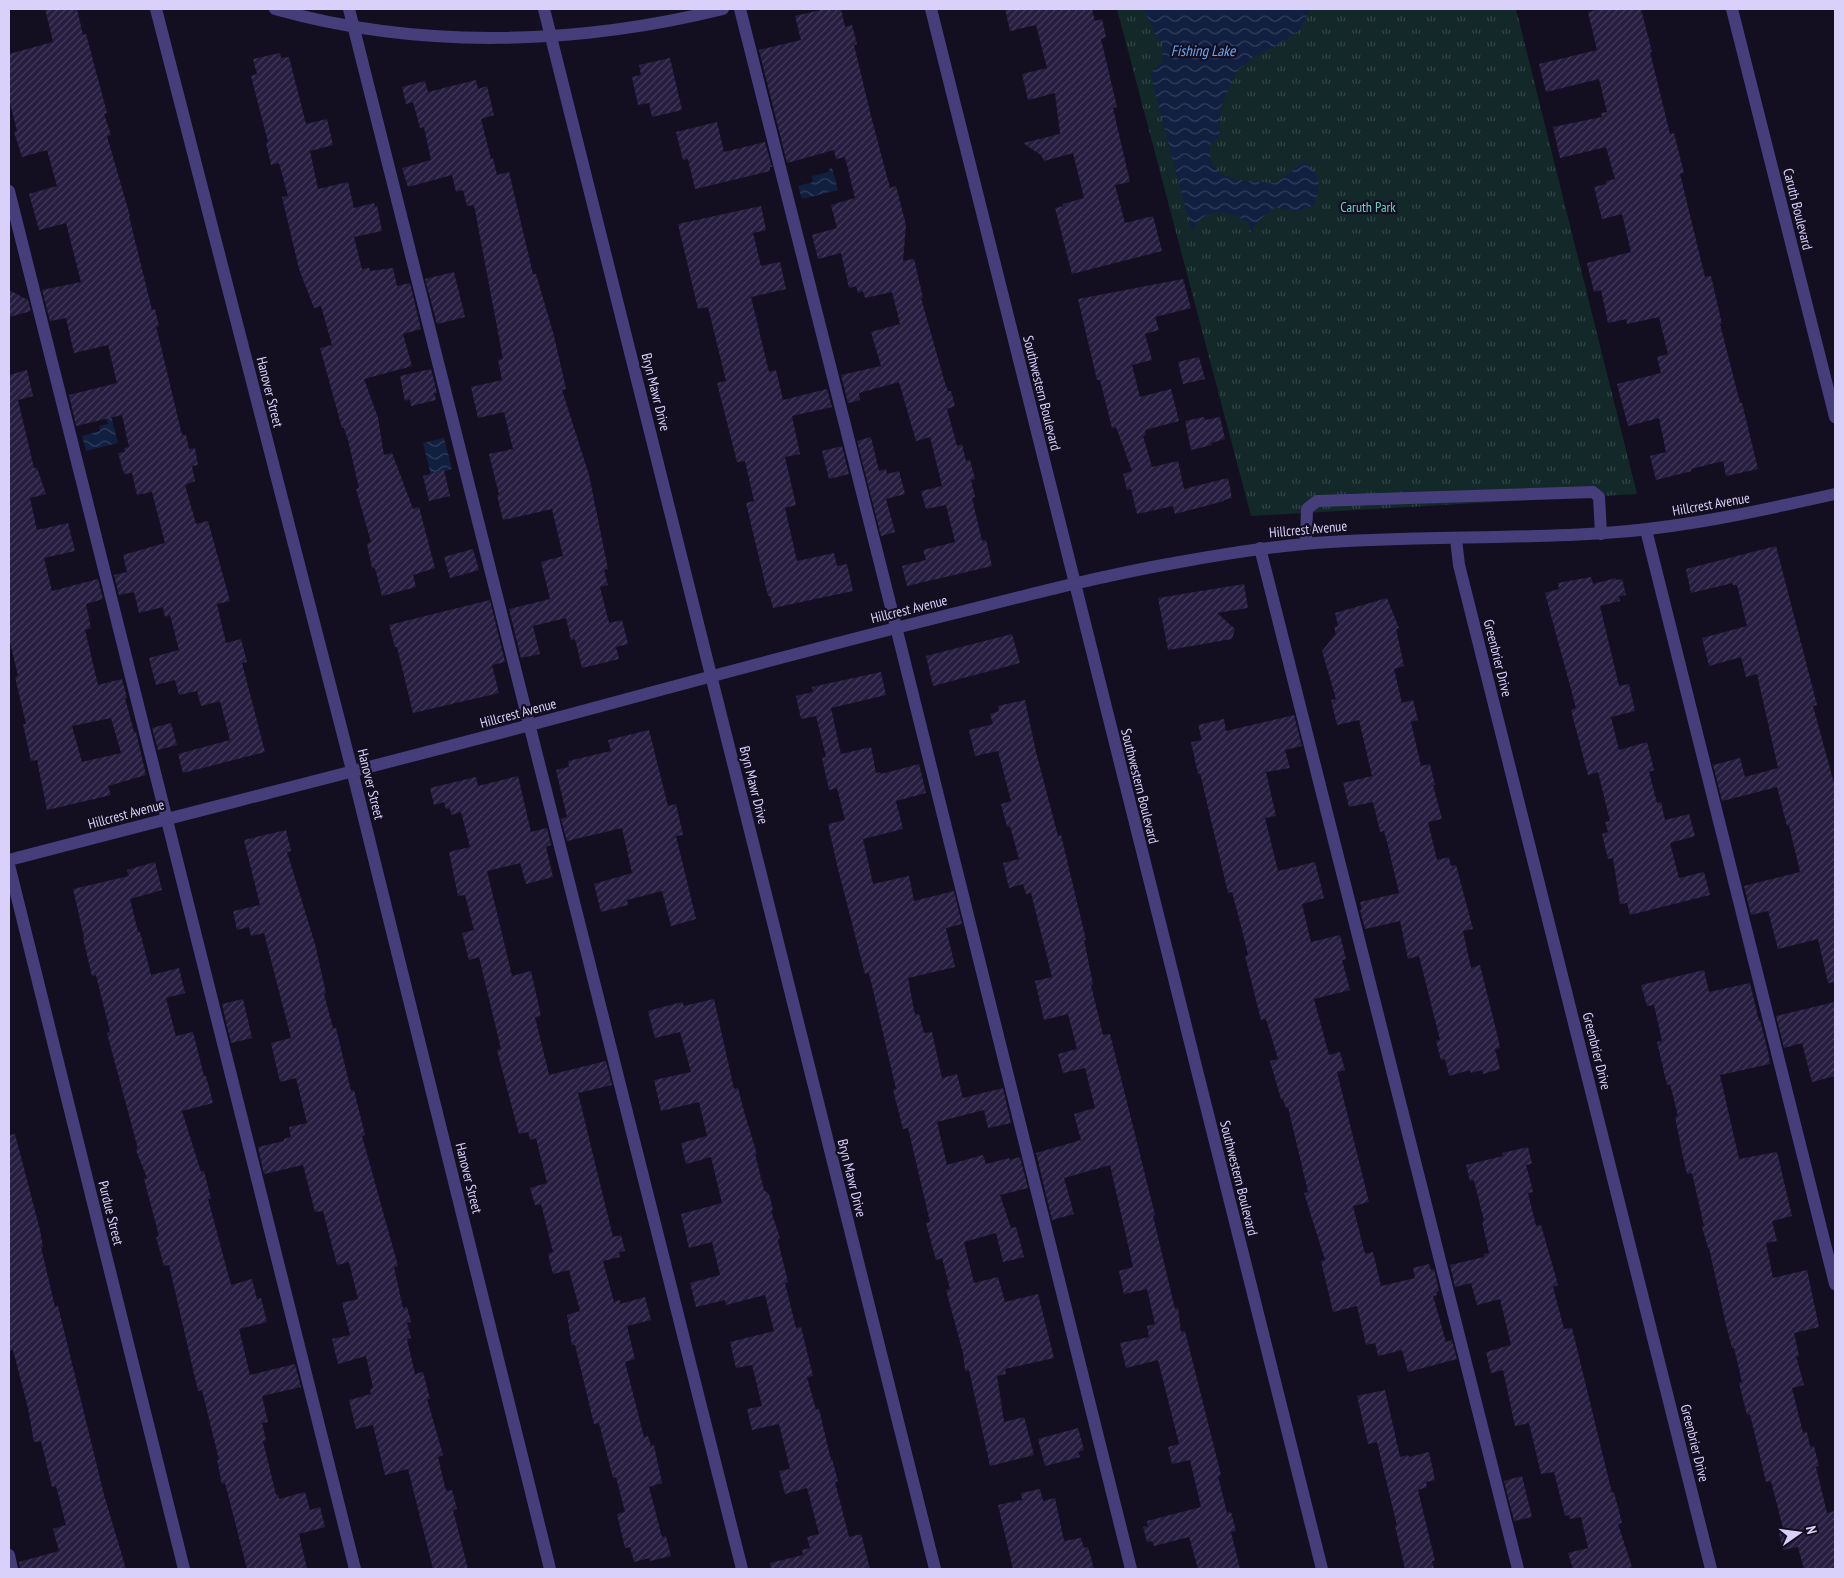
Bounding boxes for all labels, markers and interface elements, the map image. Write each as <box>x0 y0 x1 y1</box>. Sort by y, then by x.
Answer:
water label: Fishing Lake <box>1171 41 1236 60</box>
street label: Caruth Boulevard <box>1779 166 1817 252</box>
park label: Caruth Park <box>1340 198 1396 216</box>
street label: Southwestern Boulevard <box>1019 334 1065 452</box>
street label: Bryn Mawr Drive <box>638 351 674 433</box>
street label: Hanover Street <box>253 355 287 429</box>
street label: Hillcrest Avenue <box>1671 488 1751 520</box>
street label: Hillcrest Avenue <box>1268 517 1348 541</box>
street label: Hillcrest Avenue <box>869 591 949 627</box>
street label: Greenbrier Drive <box>1480 617 1516 699</box>
street label: Hillcrest Avenue <box>478 694 558 732</box>
street label: Southwestern Boulevard <box>1117 727 1163 845</box>
street label: Bryn Mawr Drive <box>736 744 772 826</box>
street label: Hanover Street <box>354 747 388 821</box>
street label: Hillcrest Avenue <box>86 795 166 833</box>
street label: Greenbrier Drive <box>1579 1010 1615 1092</box>
street label: Southwestern Boulevard <box>1216 1119 1262 1237</box>
street label: Bryn Mawr Drive <box>834 1137 870 1219</box>
street label: Hanover Street <box>452 1141 486 1215</box>
street label: Purdue Street <box>94 1179 128 1247</box>
street label: Greenbrier Drive <box>1677 1402 1713 1484</box>
north arrow <box>1774 1508 1824 1558</box>
text: N <box>1802 1524 1821 1536</box>

